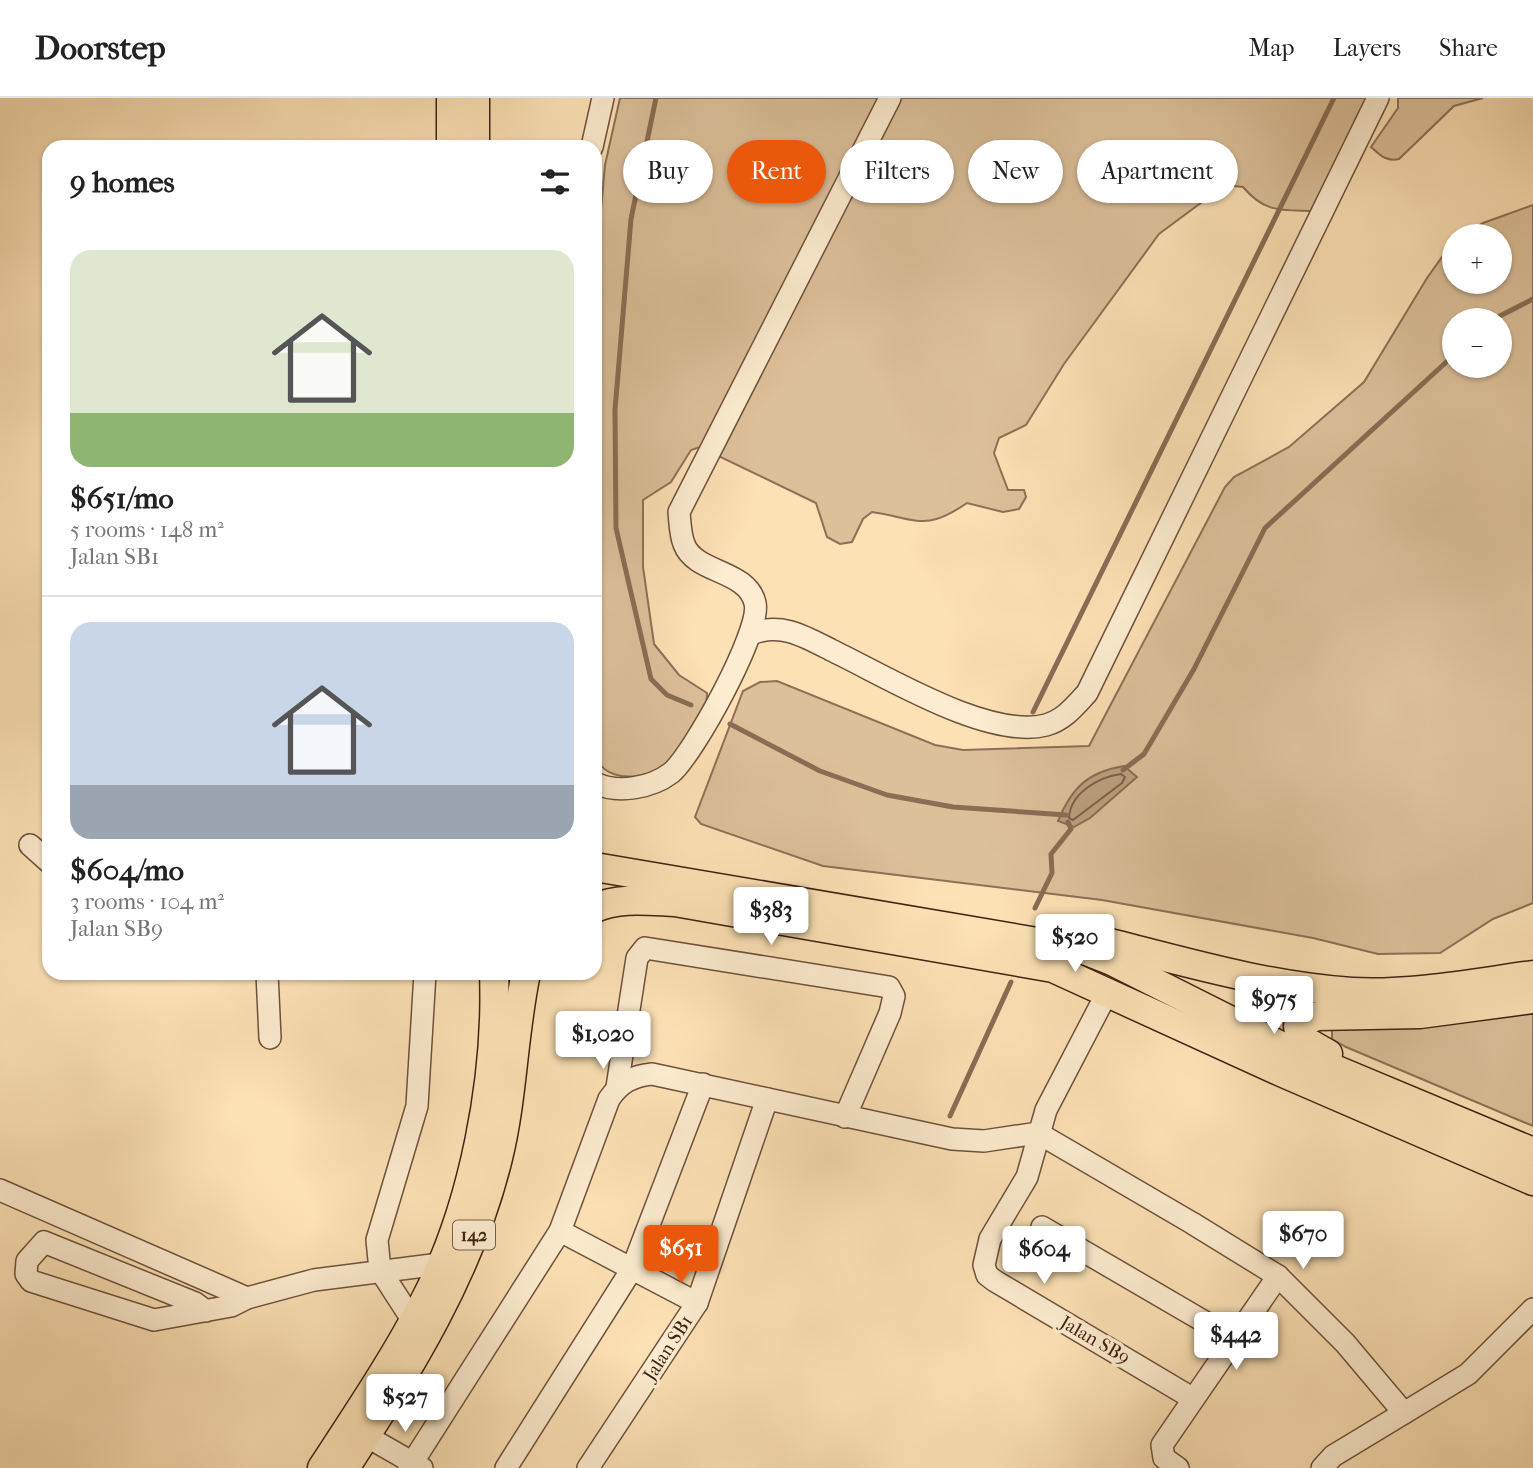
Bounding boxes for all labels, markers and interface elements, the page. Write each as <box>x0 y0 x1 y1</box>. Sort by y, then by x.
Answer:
text: Doorstep <box>35 29 166 68</box>
text: Map <box>1249 34 1295 62</box>
text: Layers <box>1333 34 1401 62</box>
text: Share <box>1439 34 1498 62</box>
chip: Buy <box>623 140 713 203</box>
chip: Rent <box>727 140 826 203</box>
chip: Filters <box>840 140 954 203</box>
chip: New <box>968 140 1063 203</box>
chip: Apartment <box>1077 140 1238 203</box>
icon: filters <box>536 163 574 201</box>
text: 9 homes <box>70 165 175 200</box>
map controls <box>1442 224 1512 378</box>
button: + <box>1442 224 1512 294</box>
icon: home <box>259 295 385 421</box>
button: − <box>1442 308 1512 378</box>
text: $651/mo <box>70 481 174 516</box>
text: 5 rooms · 148 m² <box>70 516 224 543</box>
text: Jalan SB1 <box>70 543 159 570</box>
icon: home <box>259 667 385 793</box>
text: $604/mo <box>70 853 184 888</box>
text: 3 rooms · 104 m² <box>70 888 224 915</box>
pin: $383 <box>730 888 812 947</box>
text: $383 <box>749 896 793 923</box>
pin: $520 <box>1034 914 1116 974</box>
text: Jalan SB9 <box>70 915 163 942</box>
text: $520 <box>1051 923 1099 950</box>
pin: $975 <box>1233 976 1315 1036</box>
text: $975 <box>1251 985 1297 1012</box>
pin: $1,020 <box>546 1012 660 1071</box>
text: $1,020 <box>572 1020 634 1047</box>
pin: $670 <box>1262 1212 1344 1271</box>
road number: 142 <box>453 1220 495 1250</box>
text: $670 <box>1279 1220 1327 1247</box>
pin: $651 <box>640 1226 722 1285</box>
pin: $604 <box>1003 1226 1085 1286</box>
text: $651 <box>659 1234 703 1261</box>
text: $604 <box>1018 1235 1070 1262</box>
street label: Jalan SB9 <box>1055 1310 1134 1369</box>
street label: Jalan SB1 <box>638 1311 697 1387</box>
pin: $442 <box>1195 1312 1277 1372</box>
text: $442 <box>1210 1321 1262 1348</box>
pin: $527 <box>364 1374 446 1434</box>
text: $527 <box>382 1383 428 1410</box>

